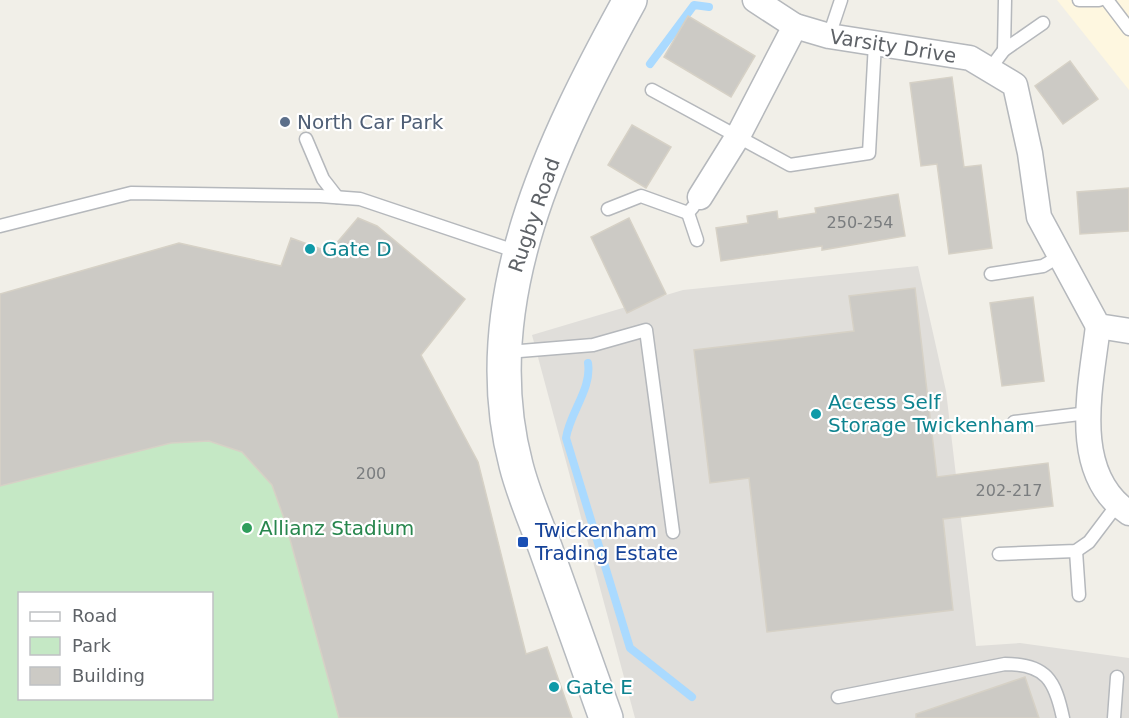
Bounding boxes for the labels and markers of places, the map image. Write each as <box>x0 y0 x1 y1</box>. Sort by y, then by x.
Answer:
place label: North Car Park <box>297 110 444 134</box>
marker: North Car Park <box>278 115 292 129</box>
place label: Gate D <box>322 237 392 261</box>
marker: Gate D <box>303 242 317 256</box>
place label: Access Self Storage Twickenham <box>828 390 1035 437</box>
marker: Access Self Storage Twickenham <box>809 407 823 421</box>
place label: Allianz Stadium <box>259 516 414 540</box>
place label: Twickenham Trading Estate <box>534 518 678 565</box>
marker: Allianz Stadium <box>240 521 254 535</box>
marker: Twickenham Trading Estate <box>516 535 530 549</box>
place label: Gate E <box>566 675 633 699</box>
marker: Gate E <box>547 680 561 694</box>

